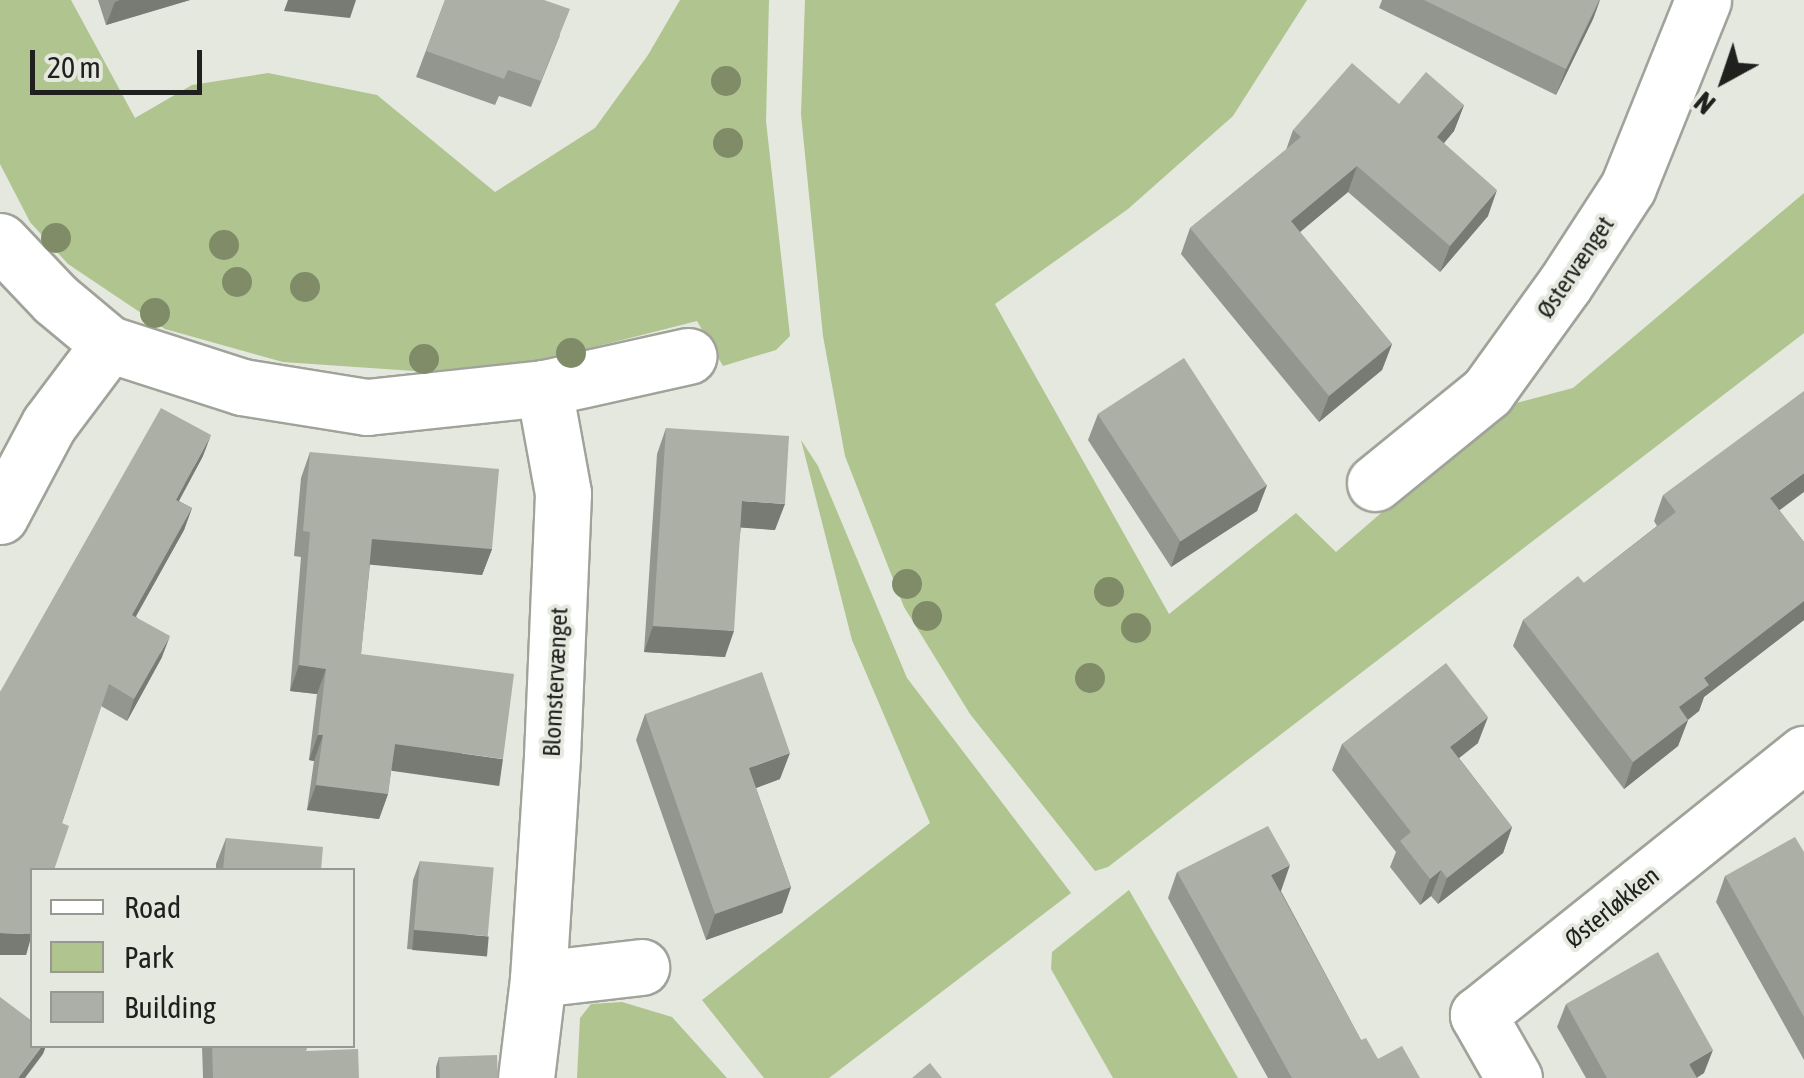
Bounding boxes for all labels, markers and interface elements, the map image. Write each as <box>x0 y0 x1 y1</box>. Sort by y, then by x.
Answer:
scale bar <box>35 30 208 92</box>
north arrow <box>1674 30 1774 130</box>
text: 20 m <box>47 50 101 84</box>
text: N <box>1688 85 1721 121</box>
street label: Østervænget <box>1530 210 1620 324</box>
street label: Blomstervænget <box>536 606 574 758</box>
street label: Østerløkken <box>1559 860 1665 954</box>
legend <box>30 868 355 1048</box>
text: Road <box>124 890 181 924</box>
text: Park <box>124 940 174 974</box>
text: Building <box>124 990 216 1024</box>

